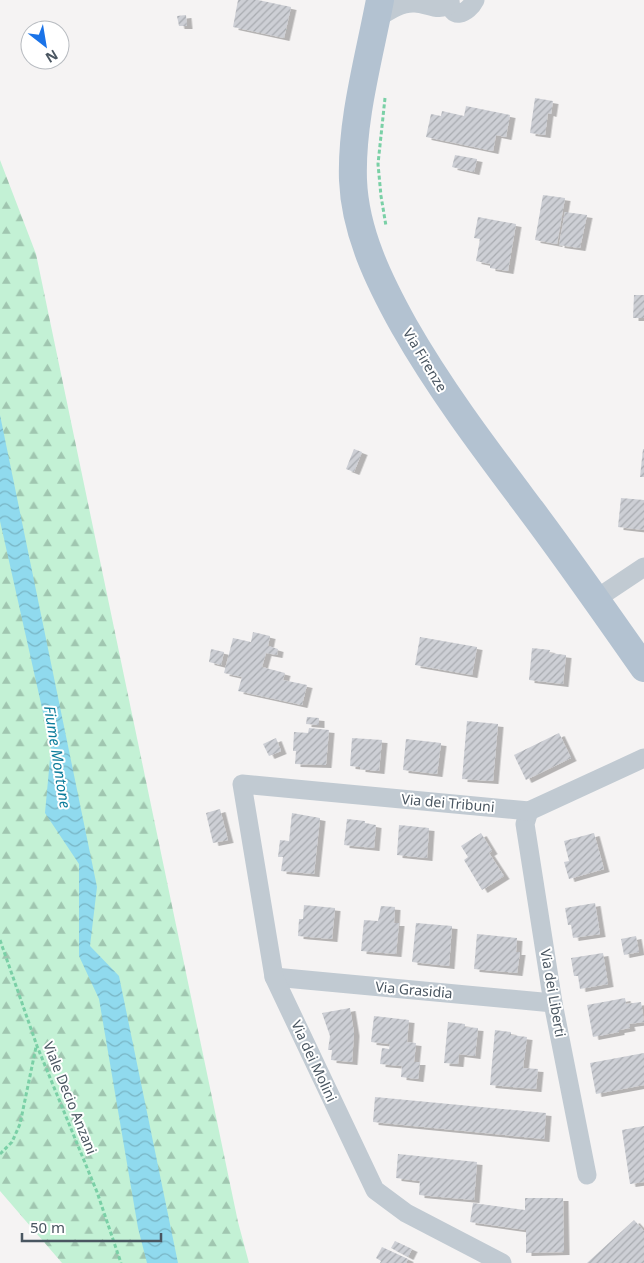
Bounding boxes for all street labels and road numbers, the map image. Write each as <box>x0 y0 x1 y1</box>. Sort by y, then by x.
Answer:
street label: Via Firenze <box>399 324 452 395</box>
street label: Via dei Tribuni <box>401 789 495 816</box>
street label: Via dei Liberti <box>536 947 571 1038</box>
street label: Via Grasidia <box>375 977 453 1002</box>
street label: Via dei Molini <box>287 1017 342 1105</box>
street label: Viale Decio Anzani <box>39 1039 102 1157</box>

